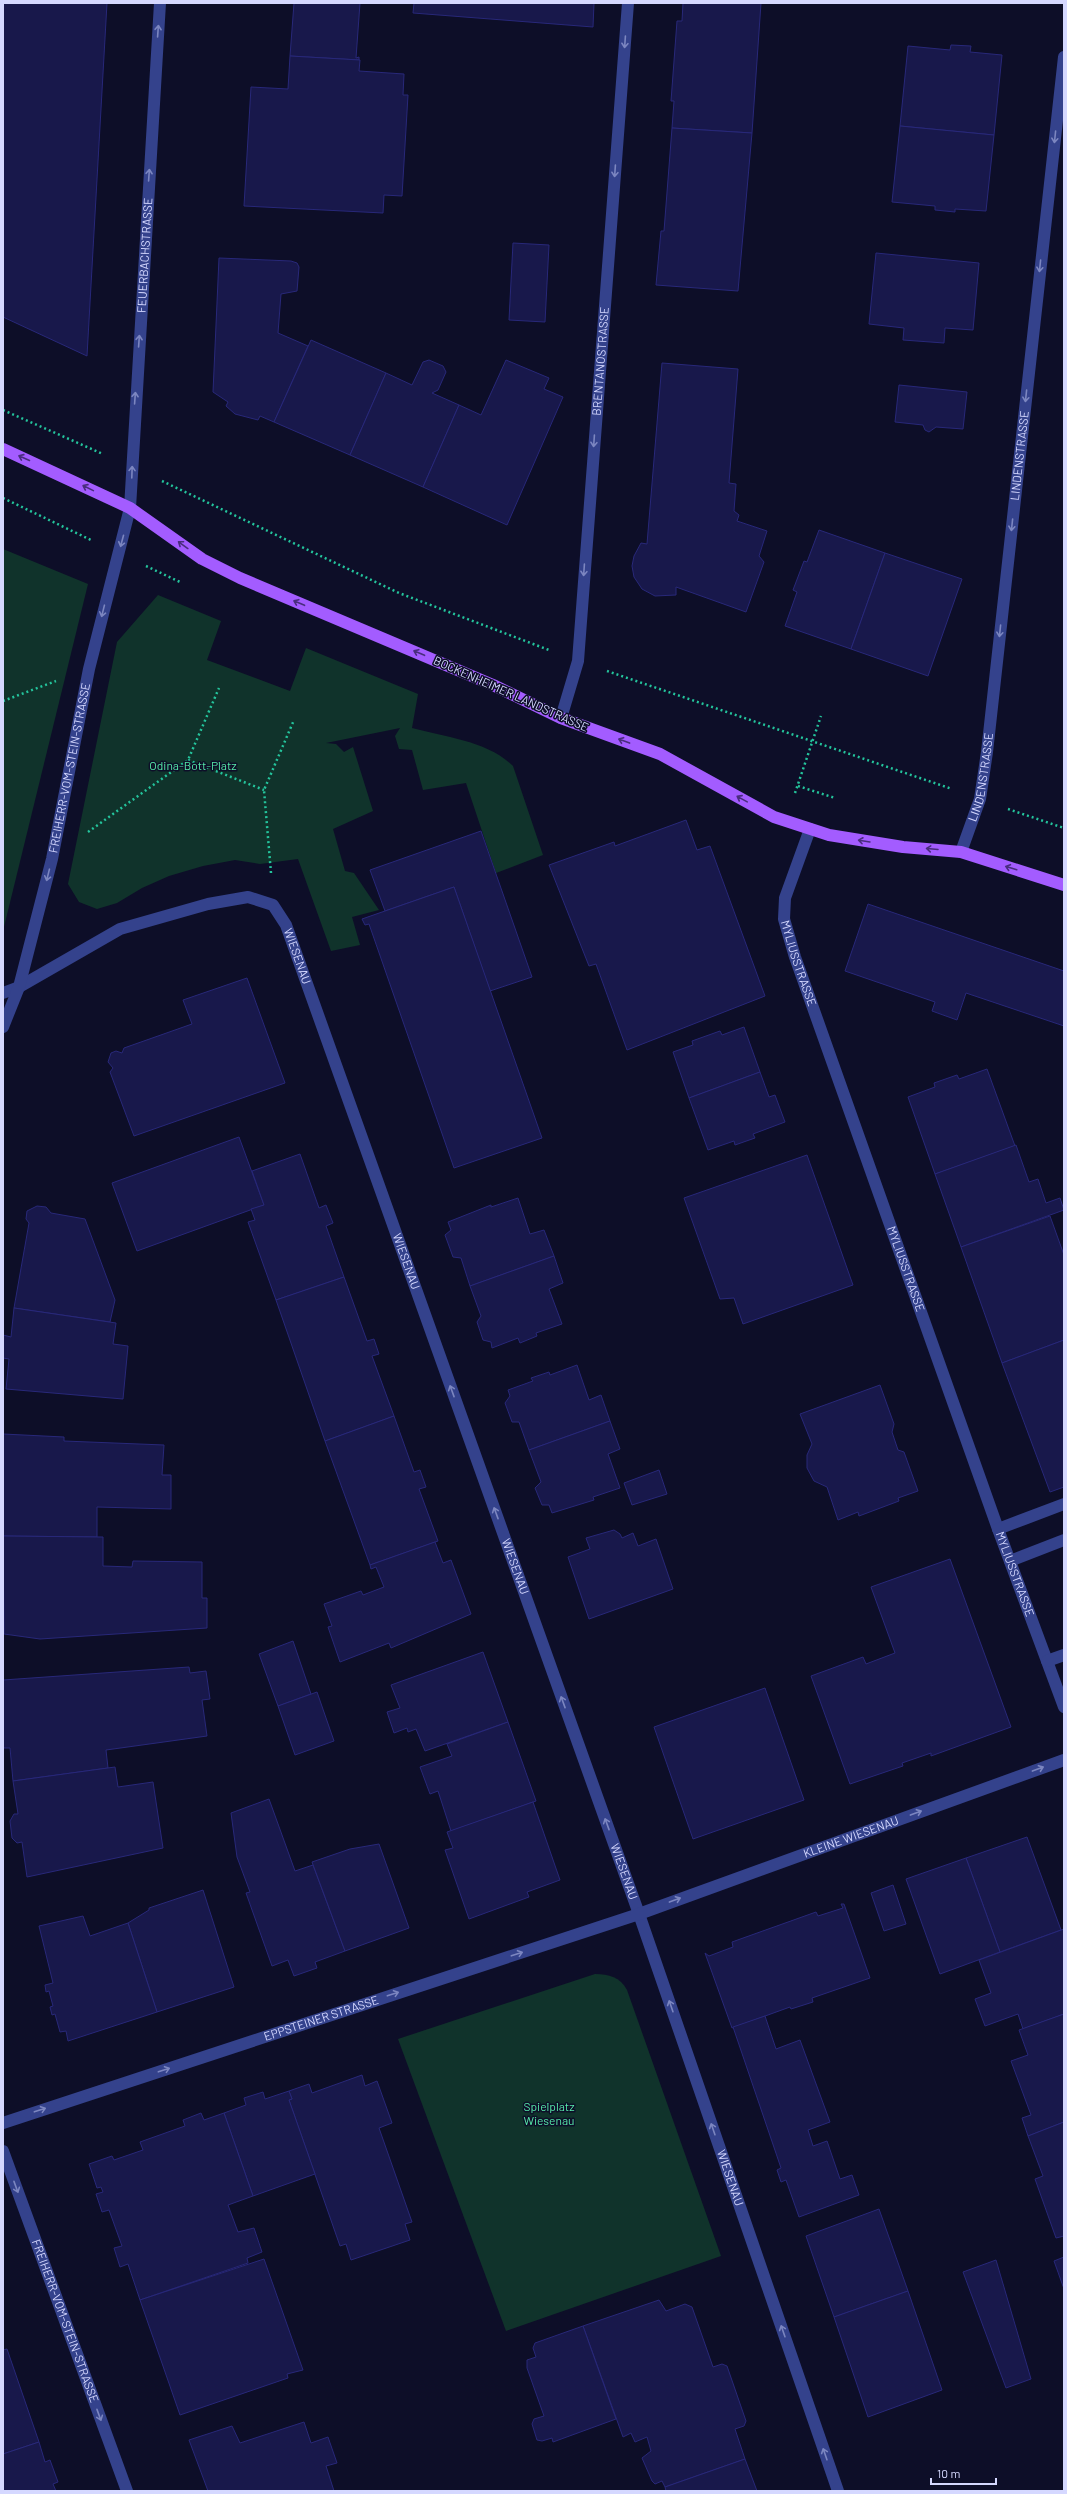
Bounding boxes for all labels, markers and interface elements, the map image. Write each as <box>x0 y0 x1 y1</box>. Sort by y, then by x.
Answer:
one-way arrow <box>154 25 162 38</box>
one-way arrow <box>622 35 629 48</box>
one-way arrow <box>1051 130 1059 143</box>
one-way arrow <box>612 165 619 178</box>
one-way arrow <box>145 169 153 182</box>
street label: FEUERBACHSTRASSE <box>134 197 154 313</box>
one-way arrow <box>1037 259 1044 272</box>
street label: BRENTANOSTRASSE <box>589 306 611 416</box>
one-way arrow <box>135 335 143 348</box>
one-way arrow <box>1022 389 1030 402</box>
one-way arrow <box>132 392 139 405</box>
street label: LINDENSTRASSE <box>1007 410 1031 501</box>
one-way arrow <box>591 434 598 447</box>
one-way arrow <box>18 454 30 461</box>
one-way arrow <box>128 466 135 479</box>
one-way arrow <box>82 483 94 491</box>
one-way arrow <box>1008 518 1015 531</box>
one-way arrow <box>117 534 125 547</box>
one-way arrow <box>177 541 188 549</box>
one-way arrow <box>581 563 588 576</box>
one-way arrow <box>293 599 305 606</box>
one-way arrow <box>99 604 106 617</box>
one-way arrow <box>996 624 1003 637</box>
one-way arrow <box>413 649 425 656</box>
street label: BOCKENHEIMER LANDSTRASSE <box>432 652 591 734</box>
street label: FREIHERR-VOM-STEIN-STRASSE <box>45 682 92 854</box>
street label: LINDENSTRASSE <box>965 732 995 823</box>
one-way arrow <box>617 737 630 744</box>
park label: Odina-Bott-Platz <box>149 758 237 772</box>
one-way arrow <box>736 795 748 802</box>
one-way arrow <box>858 837 871 845</box>
one-way arrow <box>926 846 939 853</box>
one-way arrow <box>1005 863 1017 871</box>
one-way arrow <box>44 868 51 881</box>
street label: MYLIUSSTRASSE <box>779 918 820 1008</box>
street label: WIESENAU <box>282 926 315 986</box>
street label: MYLIUSSTRASSE <box>885 1224 928 1313</box>
street label: WIESENAU <box>391 1231 423 1291</box>
one-way arrow <box>448 1385 456 1397</box>
one-way arrow <box>492 1507 499 1520</box>
street label: MYLIUSSTRASSE <box>993 1529 1038 1618</box>
street label: WIESENAU <box>500 1536 532 1596</box>
one-way arrow <box>559 1696 567 1708</box>
one-way arrow <box>1032 1765 1044 1773</box>
one-way arrow <box>910 1809 922 1817</box>
street label: KLEINE WIESENAU <box>801 1813 900 1860</box>
one-way arrow <box>602 1819 610 1831</box>
street label: WIESENAU <box>608 1842 641 1901</box>
one-way arrow <box>669 1896 681 1904</box>
one-way arrow <box>510 1950 523 1957</box>
one-way arrow <box>387 1990 400 1997</box>
street label: EPPSTEINER STRASSE <box>262 1992 380 2043</box>
one-way arrow <box>666 2000 674 2012</box>
one-way arrow <box>157 2066 170 2073</box>
park label: Spielplatz Wiesenau <box>523 2099 575 2127</box>
one-way arrow <box>34 2106 46 2114</box>
one-way arrow <box>709 2123 716 2136</box>
street label: WIESENAU <box>715 2148 747 2207</box>
one-way arrow <box>13 2181 21 2193</box>
street label: FREIHERR-VOM-STEIN-STRASSE <box>30 2237 102 2404</box>
one-way arrow <box>778 2326 786 2338</box>
one-way arrow <box>96 2408 103 2421</box>
one-way arrow <box>821 2448 828 2461</box>
scale bar <box>931 2460 996 2486</box>
text: 10 m <box>937 2466 960 2480</box>

